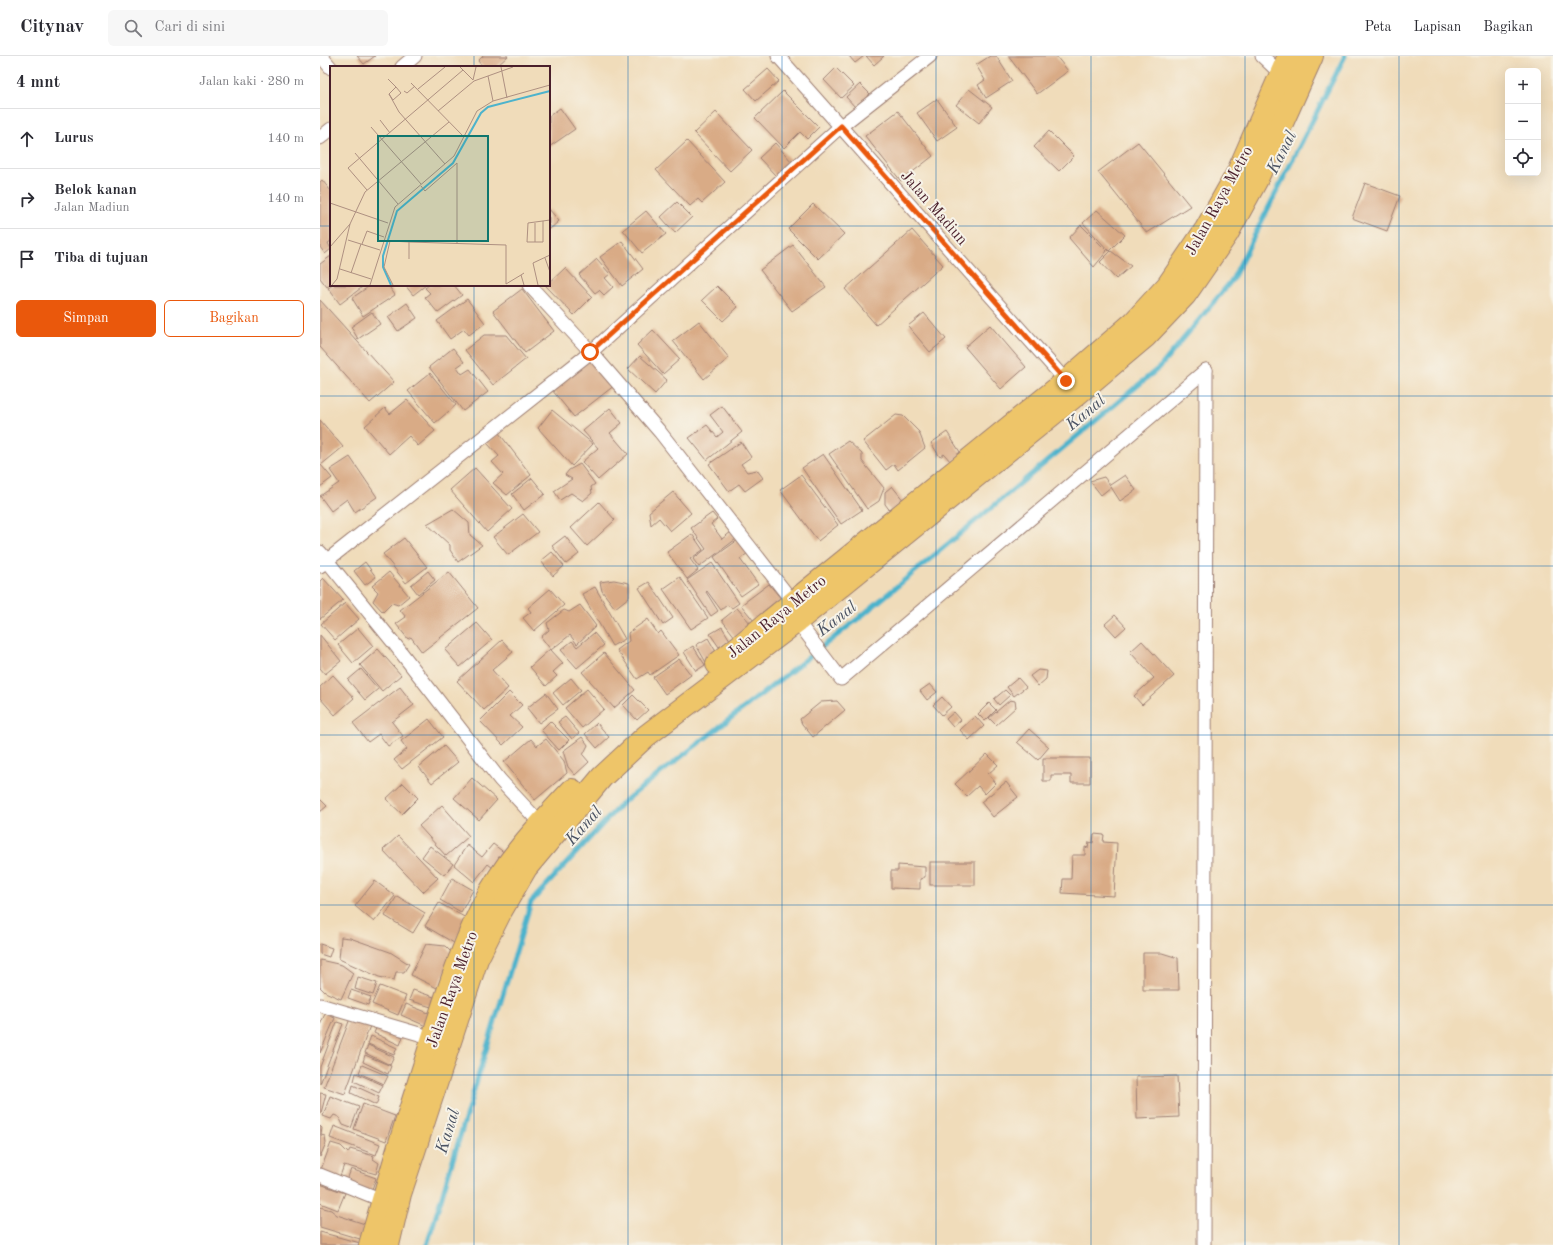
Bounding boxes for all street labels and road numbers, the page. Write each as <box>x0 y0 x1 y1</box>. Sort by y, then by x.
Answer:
street label: Jalan Raya Metro <box>1183 144 1256 258</box>
street label: Jalan Madiun <box>897 168 970 249</box>
street label: Jalan Raya Metro <box>725 573 830 662</box>
street label: Jalan Raya Metro <box>424 929 481 1050</box>

